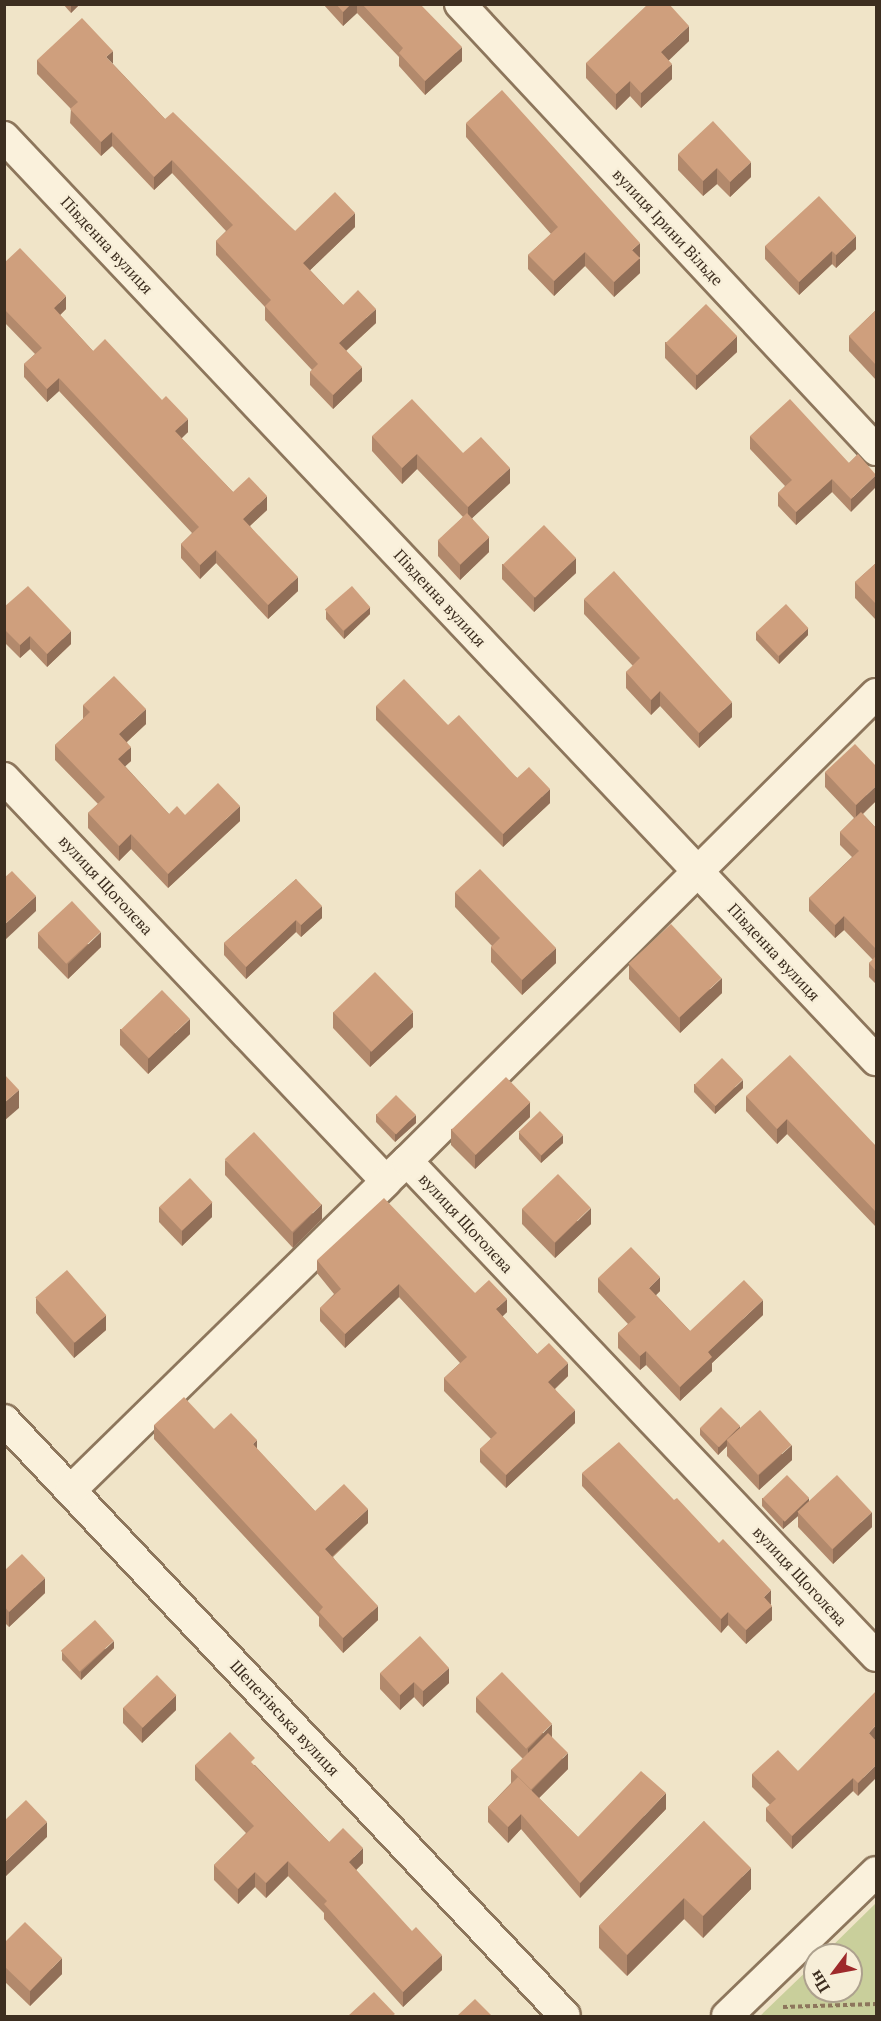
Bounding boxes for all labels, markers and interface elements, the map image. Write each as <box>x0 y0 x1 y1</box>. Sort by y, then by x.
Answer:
street label: вулиця Ірини Вільде <box>609 165 727 289</box>
street label: Південна вулиця <box>57 192 157 298</box>
street label: Південна вулиця <box>390 545 490 651</box>
street label: вулиця Щоголєва <box>55 831 157 939</box>
street label: Південна вулиця <box>724 899 824 1005</box>
street label: вулиця Щоголєва <box>415 1169 517 1277</box>
street label: вулиця Щоголєва <box>749 1522 851 1630</box>
street label: Шепетівська вулиця <box>226 1656 344 1780</box>
north arrow <box>803 1943 863 2003</box>
text: Пн <box>804 1966 835 1997</box>

